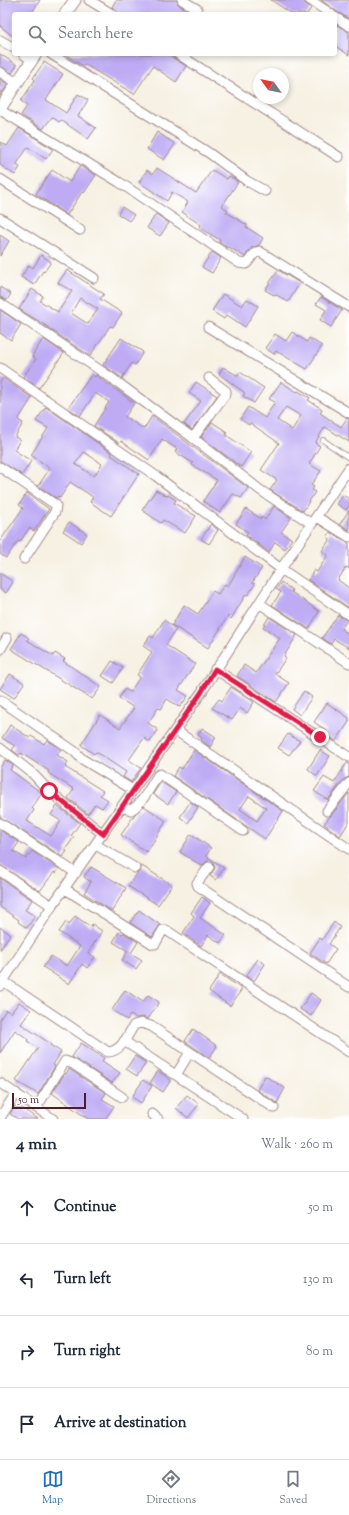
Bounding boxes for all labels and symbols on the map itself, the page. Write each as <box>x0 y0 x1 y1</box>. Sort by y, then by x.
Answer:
north arrow <box>253 68 289 104</box>
route end <box>311 728 329 746</box>
route start <box>40 782 58 800</box>
scale bar <box>12 1091 86 1110</box>

